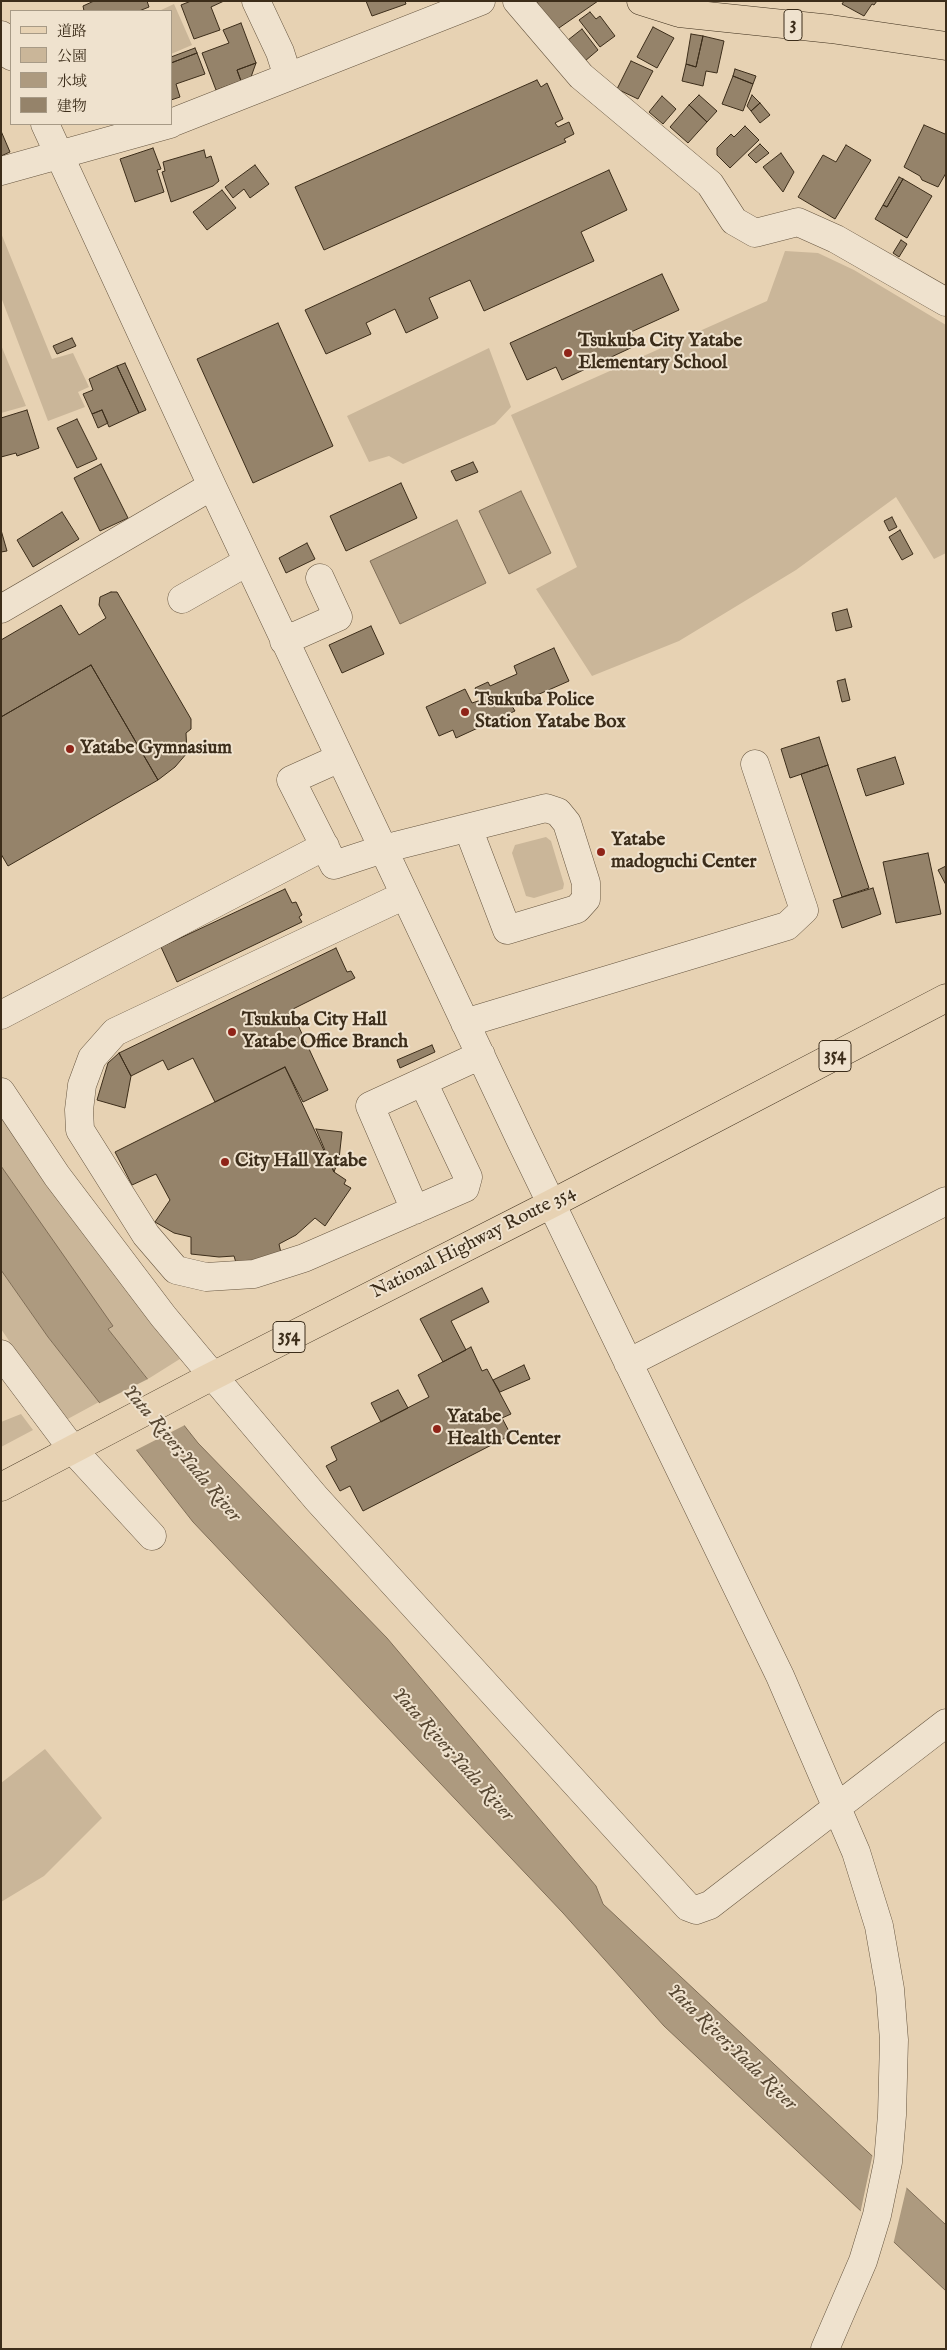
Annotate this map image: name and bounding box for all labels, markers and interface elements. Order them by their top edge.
legend [10,10,172,125]
road number: 3 [784,10,802,40]
text: 道路 [57,22,87,41]
text: 公園 [57,47,87,66]
text: 水域 [57,72,87,91]
text: 建物 [57,97,87,116]
place label: Tsukuba City Yatabe Elementary School [578,331,742,375]
marker: Tsukuba City Yatabe Elementary School [562,347,574,359]
place label: Tsukuba Police Station Yatabe Box [475,690,626,734]
marker: Tsukuba Police Station Yatabe Box [459,706,471,718]
place label: Yatabe Gymnasium [80,738,232,760]
marker: Yatabe Gymnasium [64,743,76,755]
place label: Yatabe madoguchi Center [611,830,757,874]
marker: Yatabe madoguchi Center [595,846,607,858]
place label: Tsukuba City Hall Yatabe Office Branch [242,1010,408,1054]
marker: Tsukuba City Hall Yatabe Office Branch [226,1026,238,1038]
road number: 354 [819,1040,851,1072]
place label: City Hall Yatabe [235,1151,367,1173]
marker: City Hall Yatabe [219,1156,231,1168]
street label: National Highway Route 354 [368,1182,580,1304]
road number: 354 [273,1321,305,1352]
water label: Yata River;Yada River [117,1381,245,1527]
place label: Yatabe Health Center [447,1407,561,1451]
marker: Yatabe Health Center [431,1423,443,1435]
water label: Yata River;Yada River [386,1683,518,1827]
water label: Yata River;Yada River [661,1980,801,2116]

